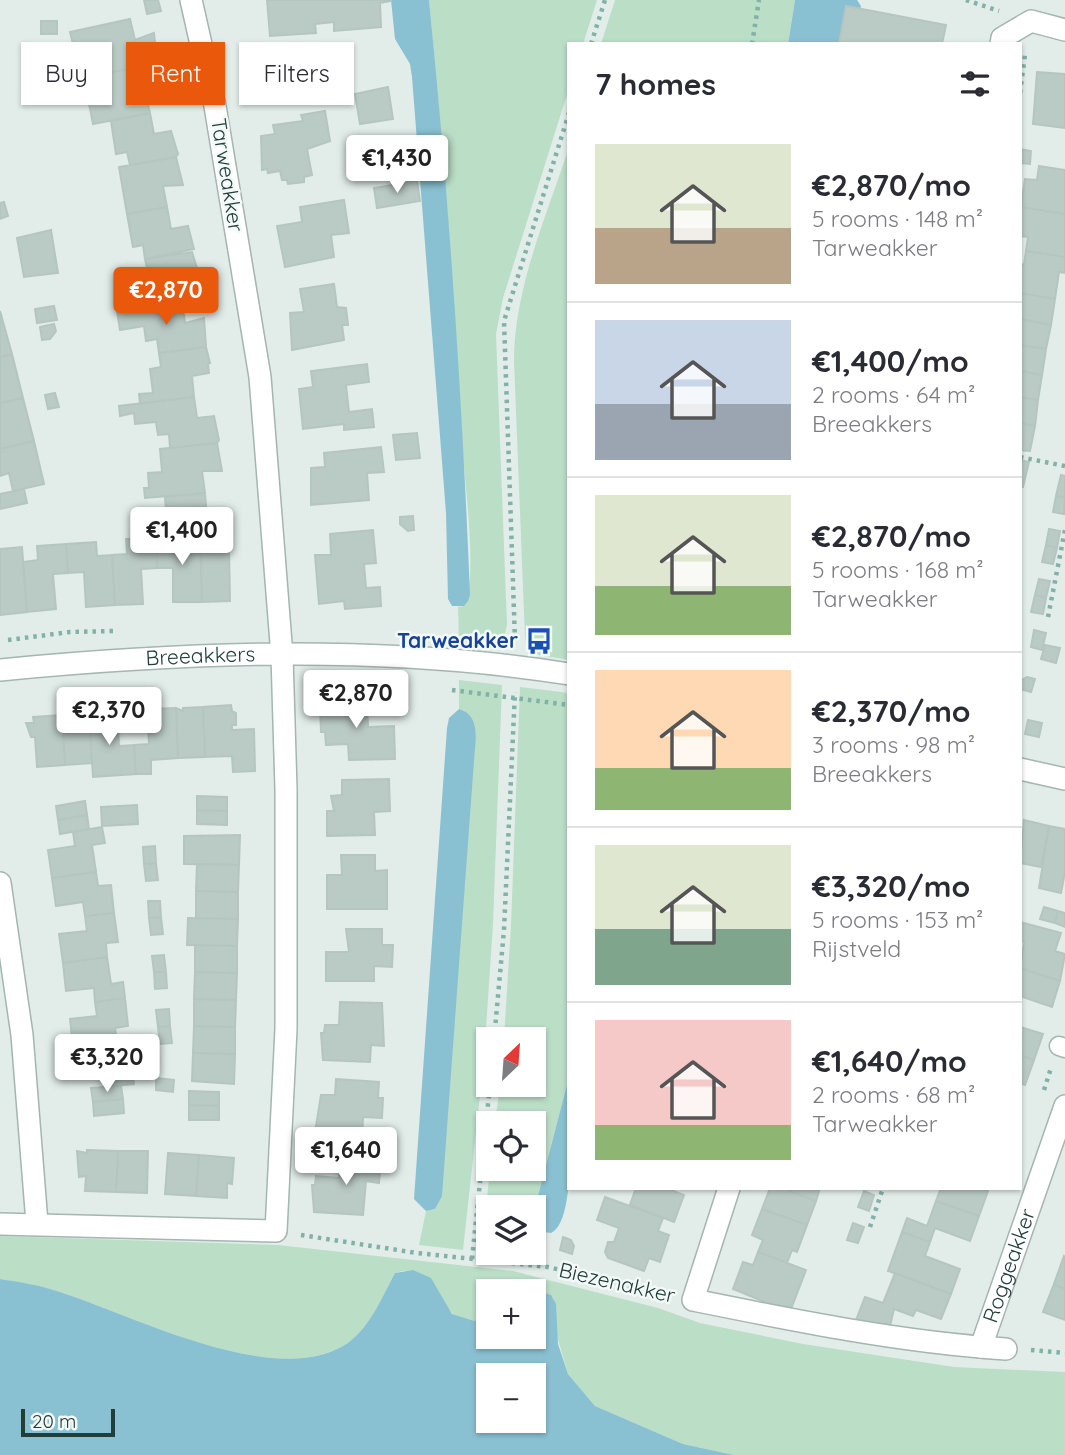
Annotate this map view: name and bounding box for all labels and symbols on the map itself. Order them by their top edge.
street label: Tarweakker [206,116,250,234]
pin: €1,430 [340,136,454,195]
pin: €2,870 [109,268,223,327]
pin: €1,400 [125,508,239,567]
bus stop icon: Tarweakker [524,626,554,656]
place label: Tarweakker [397,627,518,653]
street label: Breeakkers [145,640,255,671]
pin: €2,870 [299,670,413,730]
pin: €2,370 [52,688,166,747]
north arrow [476,1027,546,1097]
pin: €3,320 [50,1034,164,1094]
pin: €1,640 [289,1128,403,1187]
street label: Roggeakker [976,1205,1040,1326]
street label: Biezenakker [557,1256,678,1308]
scale bar [21,1406,116,1438]

